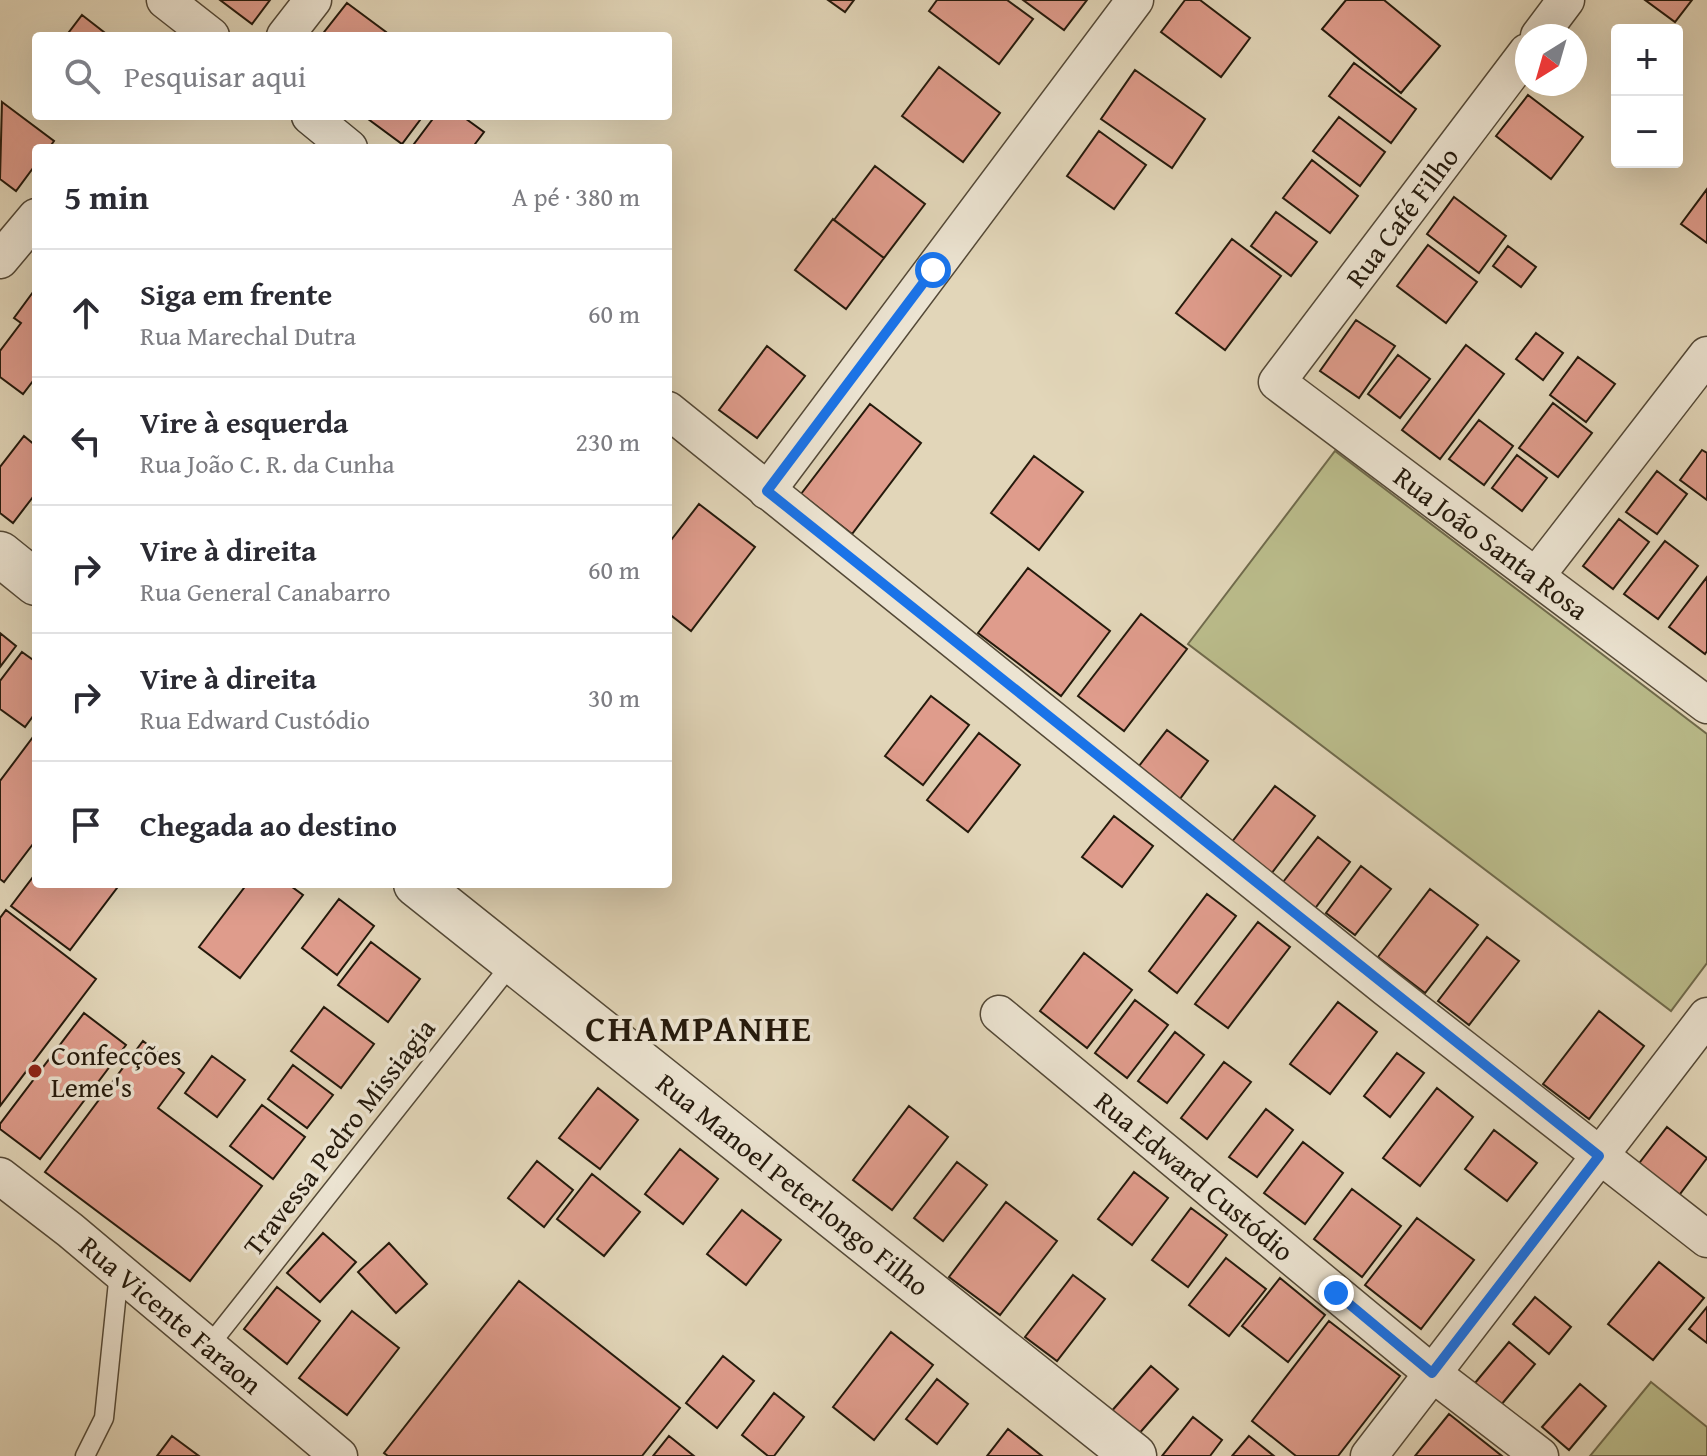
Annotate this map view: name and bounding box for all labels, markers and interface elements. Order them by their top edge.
north arrow [1515,24,1587,96]
map controls [1611,24,1683,168]
button: + [1611,24,1683,96]
search box [32,32,672,120]
icon: search [60,54,104,98]
text: Pesquisar aqui [124,54,306,98]
button: − [1611,96,1683,168]
street label: Rua Café Filho [1335,138,1468,296]
text: 5 min [64,172,149,221]
text: A pé · 380 m [512,177,640,216]
route start [915,252,951,288]
text: Siga em frente [140,272,332,316]
icon: ahead [64,291,108,335]
text: 60 m [588,294,640,333]
text: Rua Marechal Dutra [140,316,356,355]
text: Vire à esquerda [140,400,348,444]
icon: left [64,419,108,463]
text: 230 m [575,422,640,461]
text: Rua João C. R. da Cunha [140,444,395,483]
street label: Rua João Santa Rosa [1386,456,1598,630]
text: Vire à direita [140,528,317,572]
icon: right [64,547,108,591]
text: 60 m [588,550,640,589]
text: Rua General Canabarro [140,572,391,611]
text: Vire à direita [140,656,317,700]
icon: right [64,675,108,719]
text: 30 m [588,678,640,717]
text: Rua Edward Custódio [140,700,370,739]
icon: arrive [64,803,108,847]
text: Chegada ao destino [140,803,397,847]
district label: CHAMPANHE [585,1001,813,1054]
street label: Travessa Pedro Missiagia [233,1009,445,1264]
place label: Confecções Leme's [51,1034,182,1107]
marker: Confecções Leme's [26,1062,44,1080]
street label: Rua Manoel Peterlongo Filho [648,1062,939,1305]
street label: Rua Edward Custódio [1086,1081,1303,1271]
street label: Rua Vicente Faraon [71,1225,272,1403]
route end [1318,1275,1354,1311]

